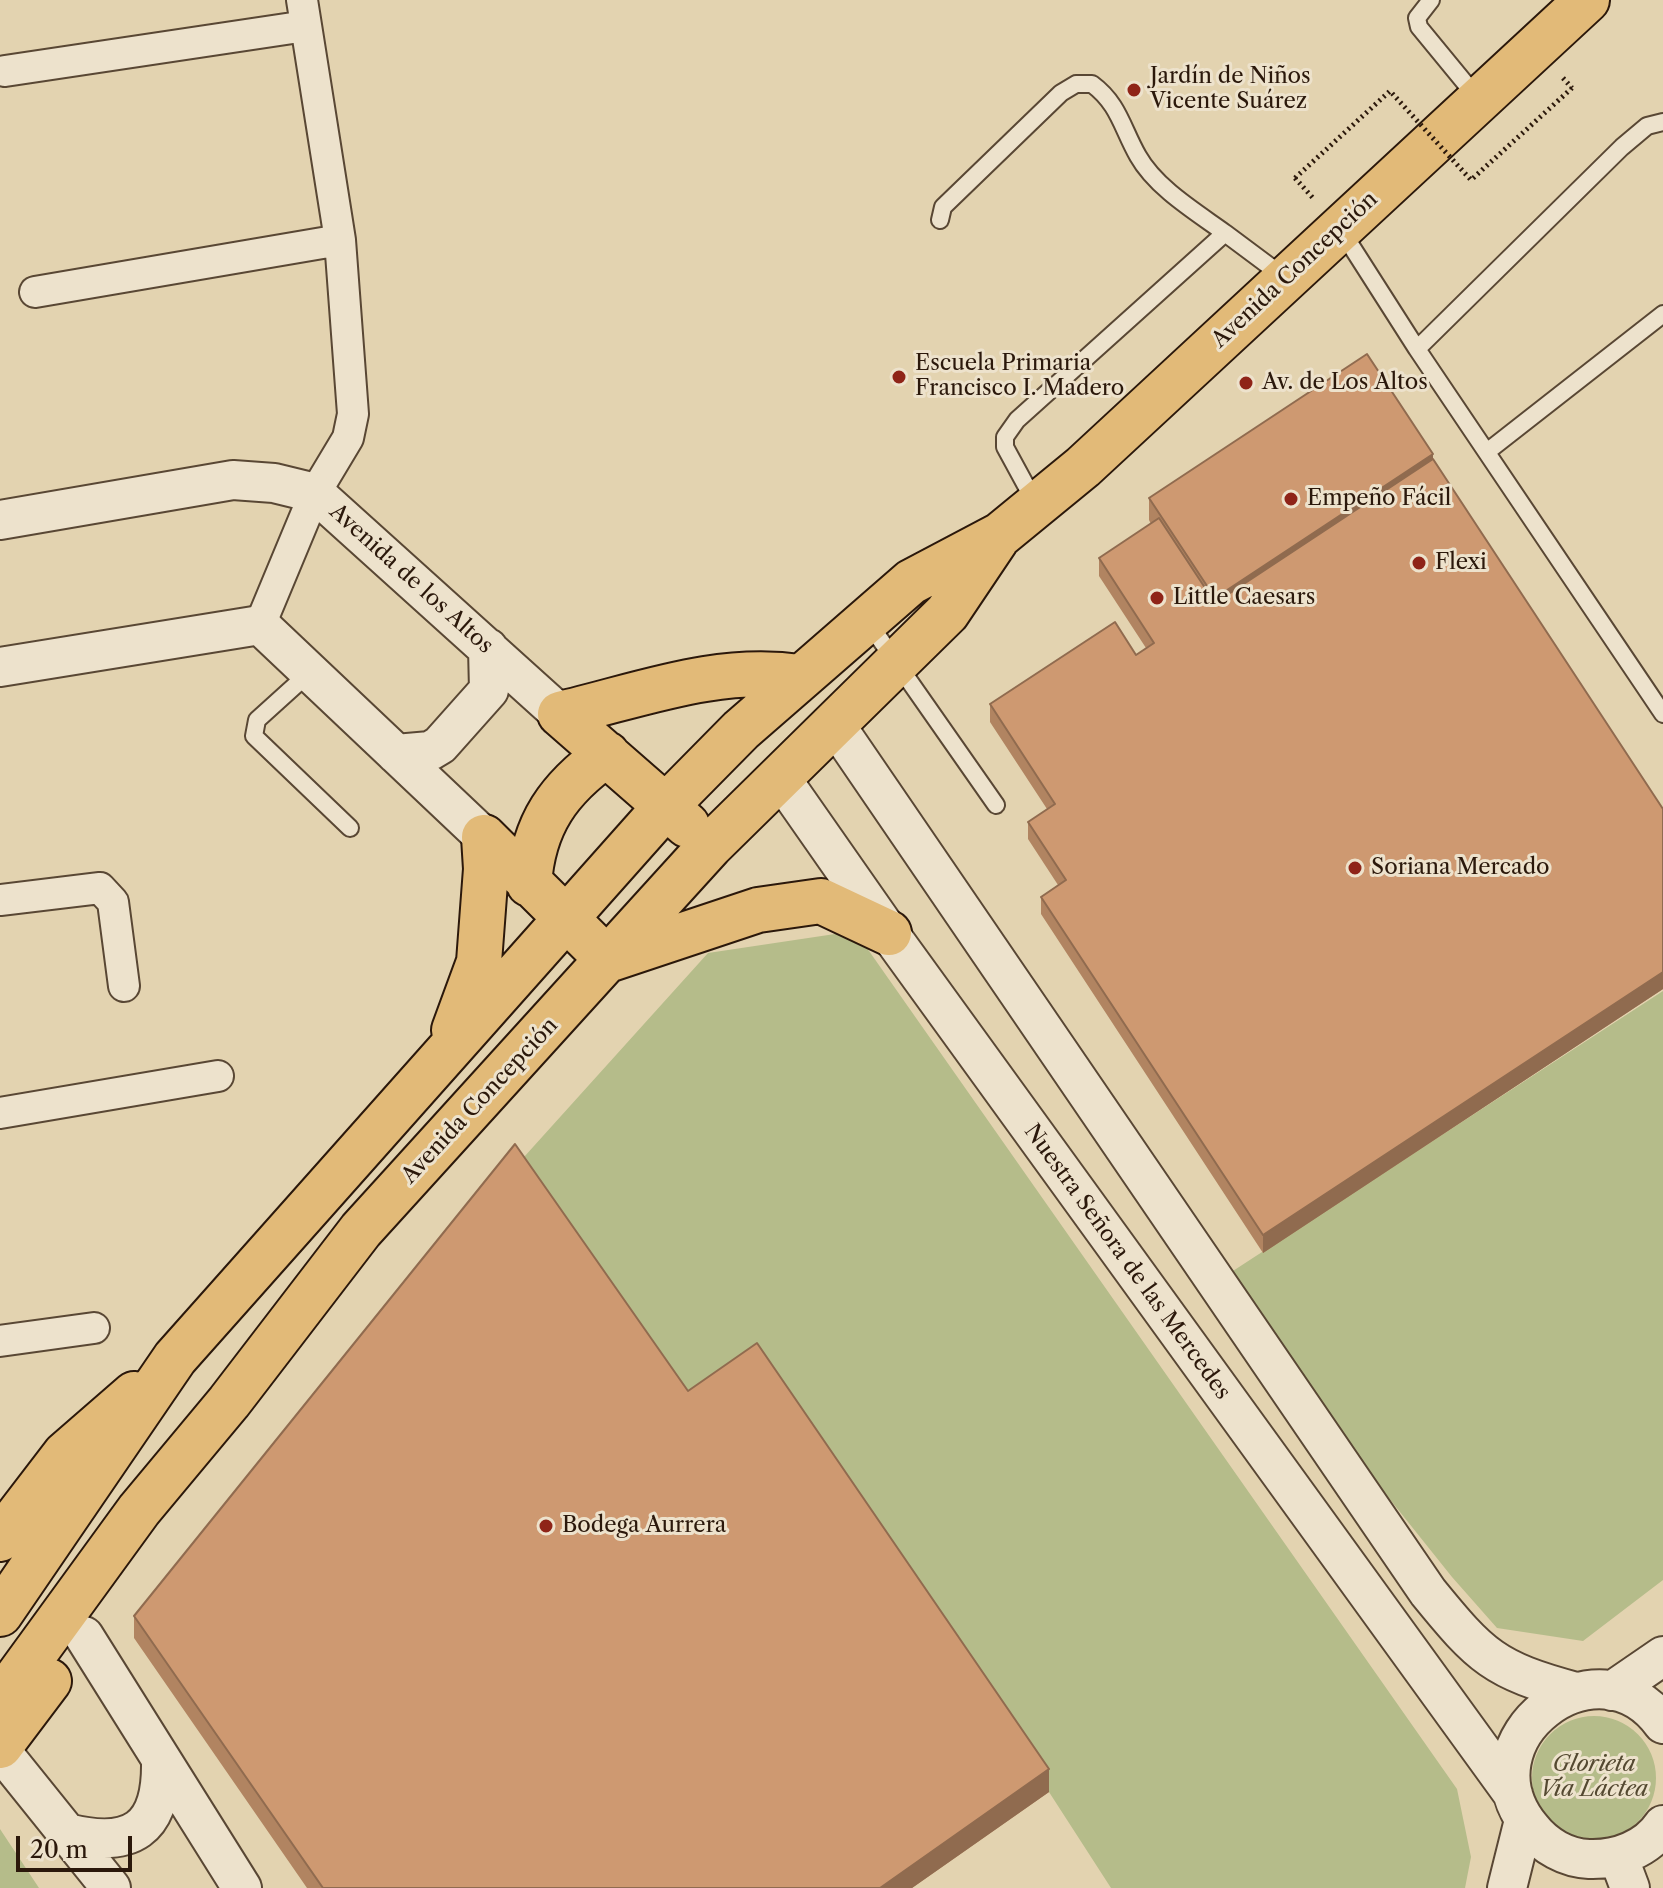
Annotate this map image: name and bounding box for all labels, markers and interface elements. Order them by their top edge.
place label: Jardín de Niños Vicente Suárez [1150,64,1311,116]
marker: Jardín de Niños Vicente Suárez [1125,81,1143,99]
street label: Avenida Concepción [1207,186,1383,354]
place label: Escuela Primaria Francisco I. Madero [915,351,1124,402]
marker: Escuela Primaria Francisco I. Madero [890,368,908,386]
place label: Av. de Los Altos [1262,370,1428,396]
marker: Av. de Los Altos [1237,374,1255,392]
place label: Empeño Fácil [1307,486,1451,512]
marker: Empeño Fácil [1282,490,1300,508]
street label: Avenida de los Altos [324,499,498,659]
place label: Flexi [1435,550,1487,576]
marker: Flexi [1410,554,1428,572]
place label: Little Caesars [1173,585,1315,611]
marker: Little Caesars [1148,589,1166,607]
place label: Soriana Mercado [1371,855,1550,881]
marker: Soriana Mercado [1346,859,1364,877]
street label: Avenida Concepción [396,1013,564,1189]
street label: Nuestra Señora de las Mercedes [1018,1119,1236,1405]
place label: Bodega Aurrera [562,1513,726,1539]
marker: Bodega Aurrera [537,1517,555,1535]
park label: Glorieta Vía Láctea [1540,1752,1648,1804]
scale bar [20,1820,136,1870]
text: 20 m [30,1835,88,1864]

